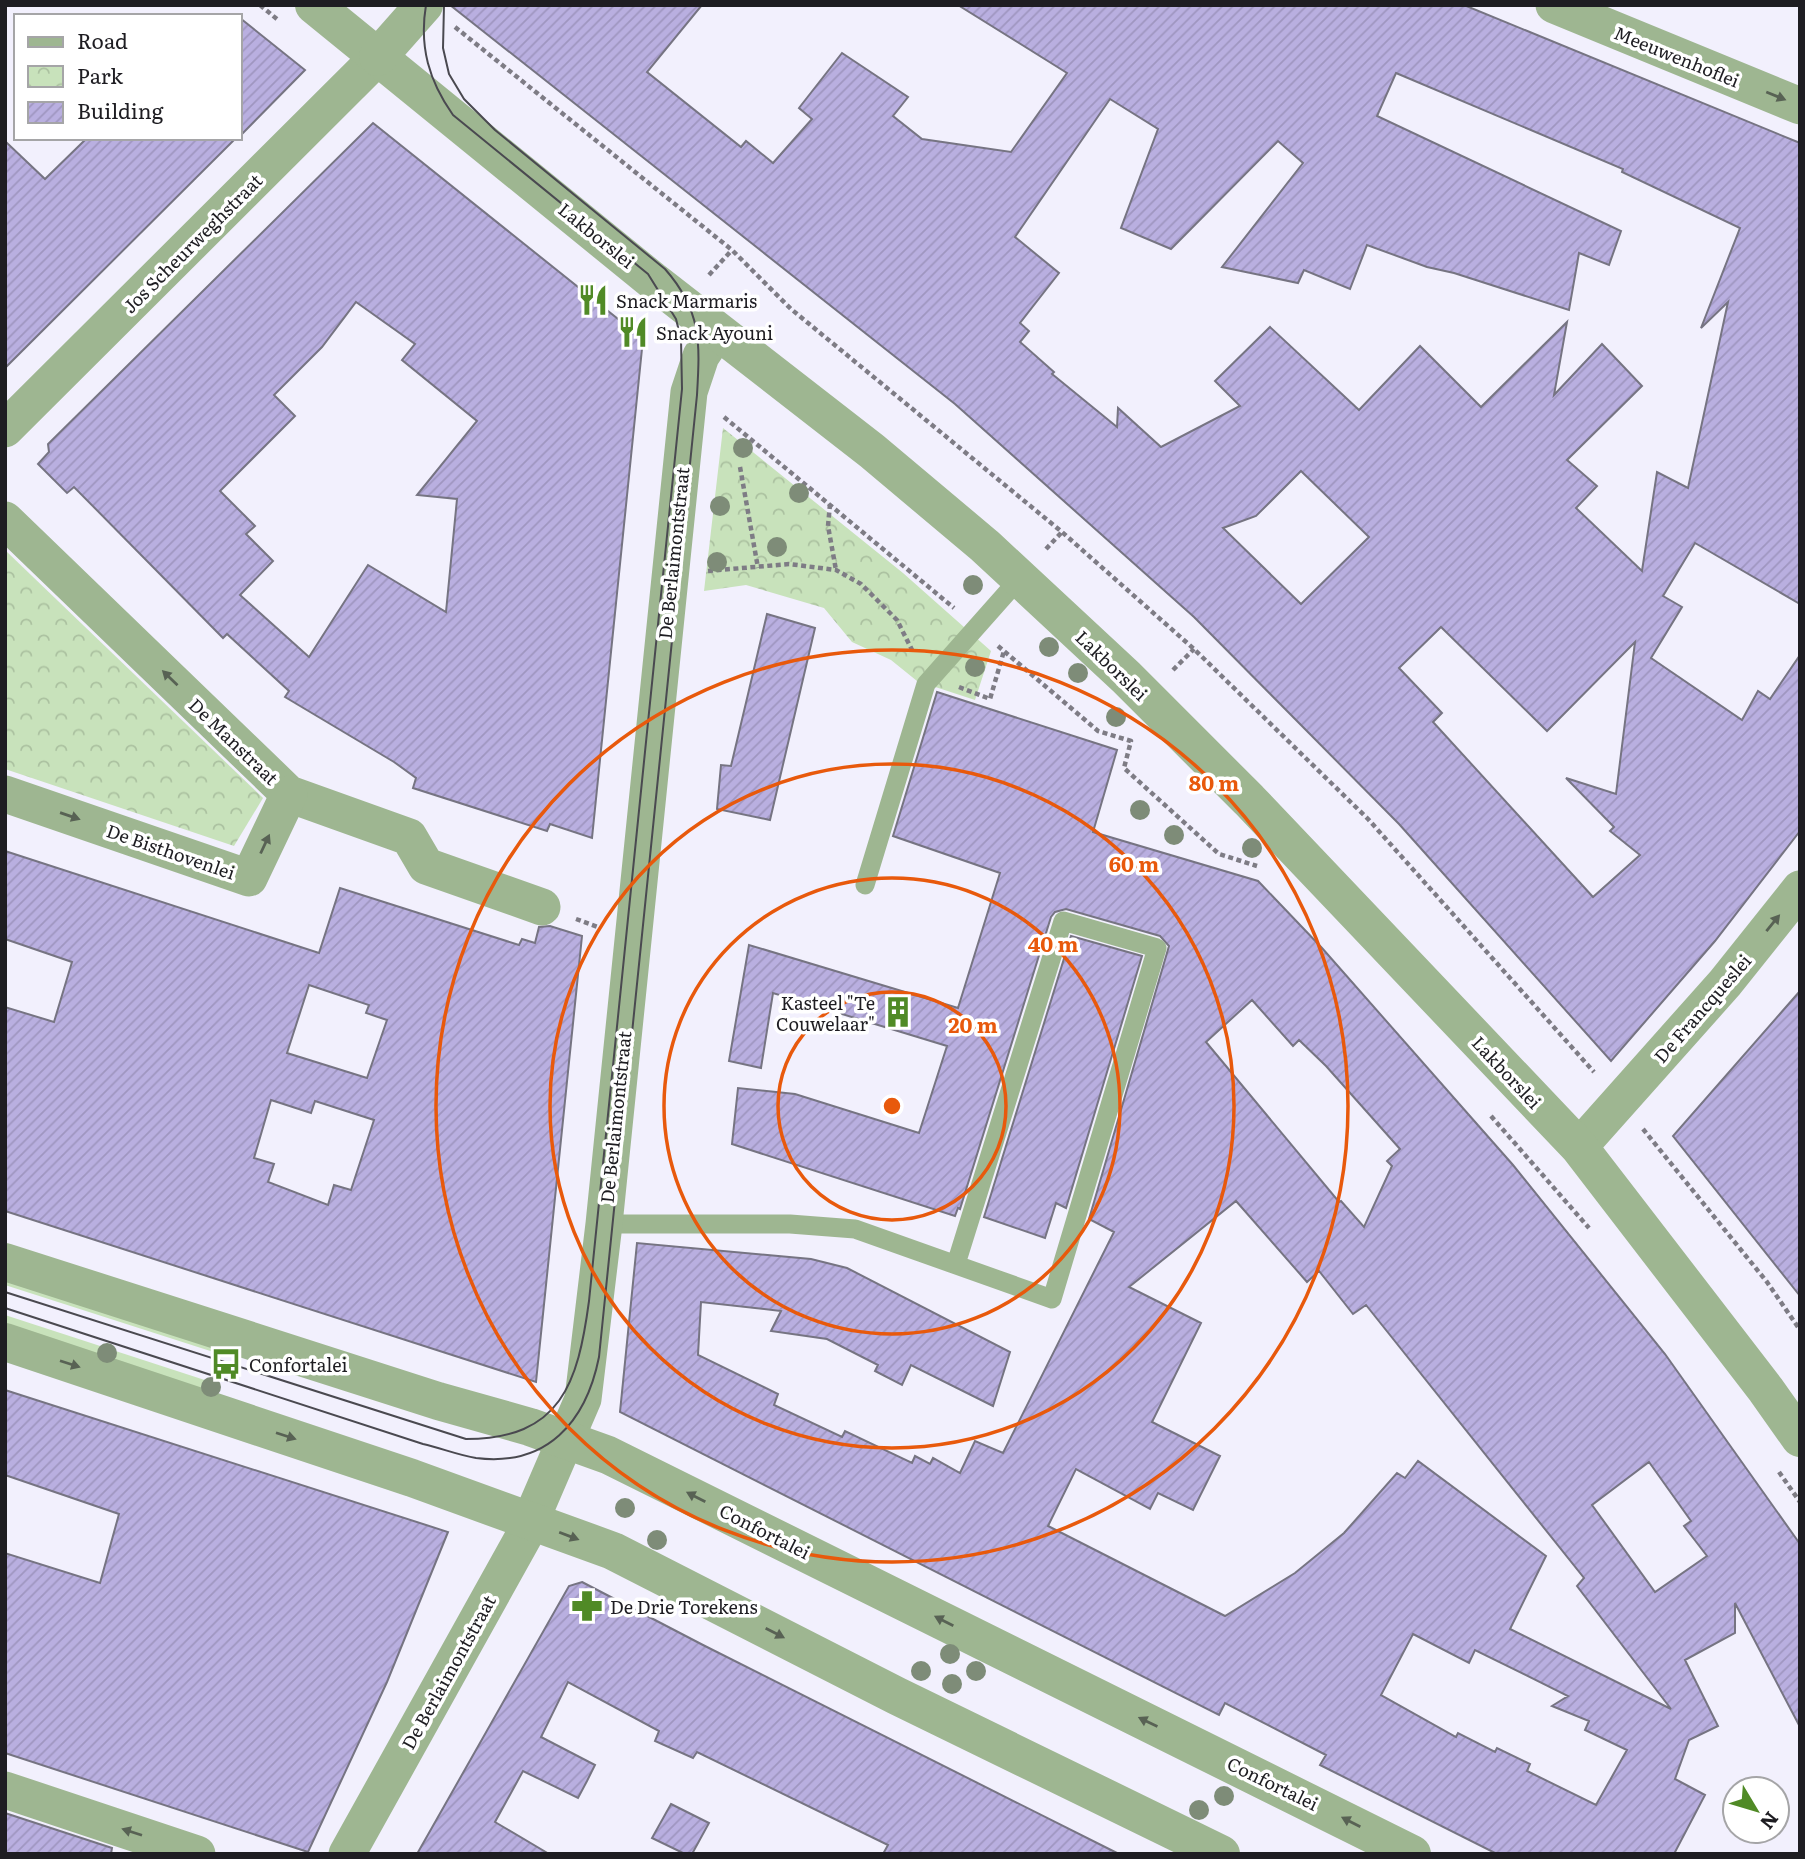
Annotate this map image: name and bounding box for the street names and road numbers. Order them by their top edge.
street label: Meeuwenhoflei [1610,19,1744,93]
street label: Jos Scheurweghstraat [116,167,268,319]
street label: Lakborslei [553,196,641,274]
street label: De Berlaimontstraat [651,465,696,640]
street label: Lakborslei [1070,624,1154,706]
street label: De Manstraat [183,691,285,791]
street label: De Bisthovenlei [103,816,239,886]
street label: De Francqueslei [1647,948,1757,1068]
street label: De Berlaimontstraat [593,1029,638,1204]
street label: Lakborslei [1466,1029,1548,1115]
street label: Confortalei [715,1497,815,1565]
street label: De Berlaimontstraat [394,1589,502,1754]
street label: Confortalei [1223,1749,1323,1817]

